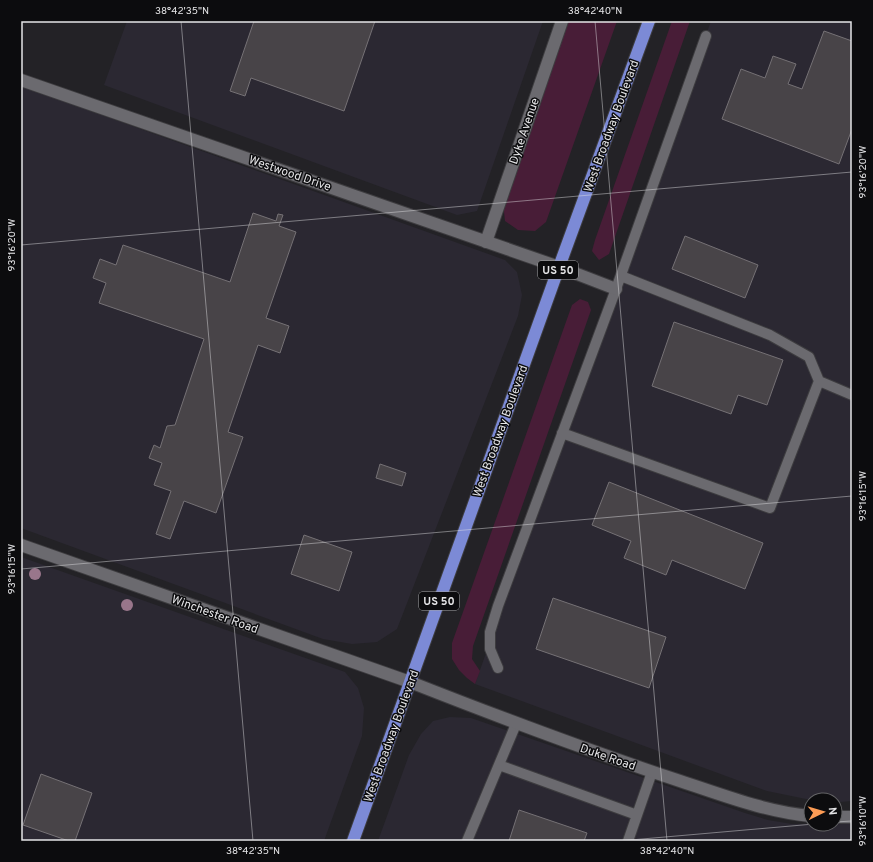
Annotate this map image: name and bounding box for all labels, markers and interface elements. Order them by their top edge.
text: 38°42'35"N [155,5,209,18]
text: 38°42'40"N [568,5,622,18]
street label: West Broadway Boulevard [581,58,643,195]
street label: Dyke Avenue [506,96,544,167]
text: 93°16'20"W [857,146,870,198]
street label: Westwood Drive [246,152,333,196]
text: 93°16'20"W [6,219,19,271]
road number: US 50 [538,261,578,279]
street label: West Broadway Boulevard [470,363,532,500]
text: 93°16'15"W [857,471,870,521]
text: 93°16'15"W [6,544,19,594]
street label: Winchester Road [169,592,260,638]
road number: US 50 [419,592,459,610]
street label: West Broadway Boulevard [361,668,423,805]
street label: Duke Road [578,741,638,775]
north arrow [803,792,843,832]
text: 93°16'10"W [857,796,870,846]
text: N [825,807,839,816]
text: 38°42'35"N [226,845,280,858]
text: 38°42'40"N [640,845,694,858]

